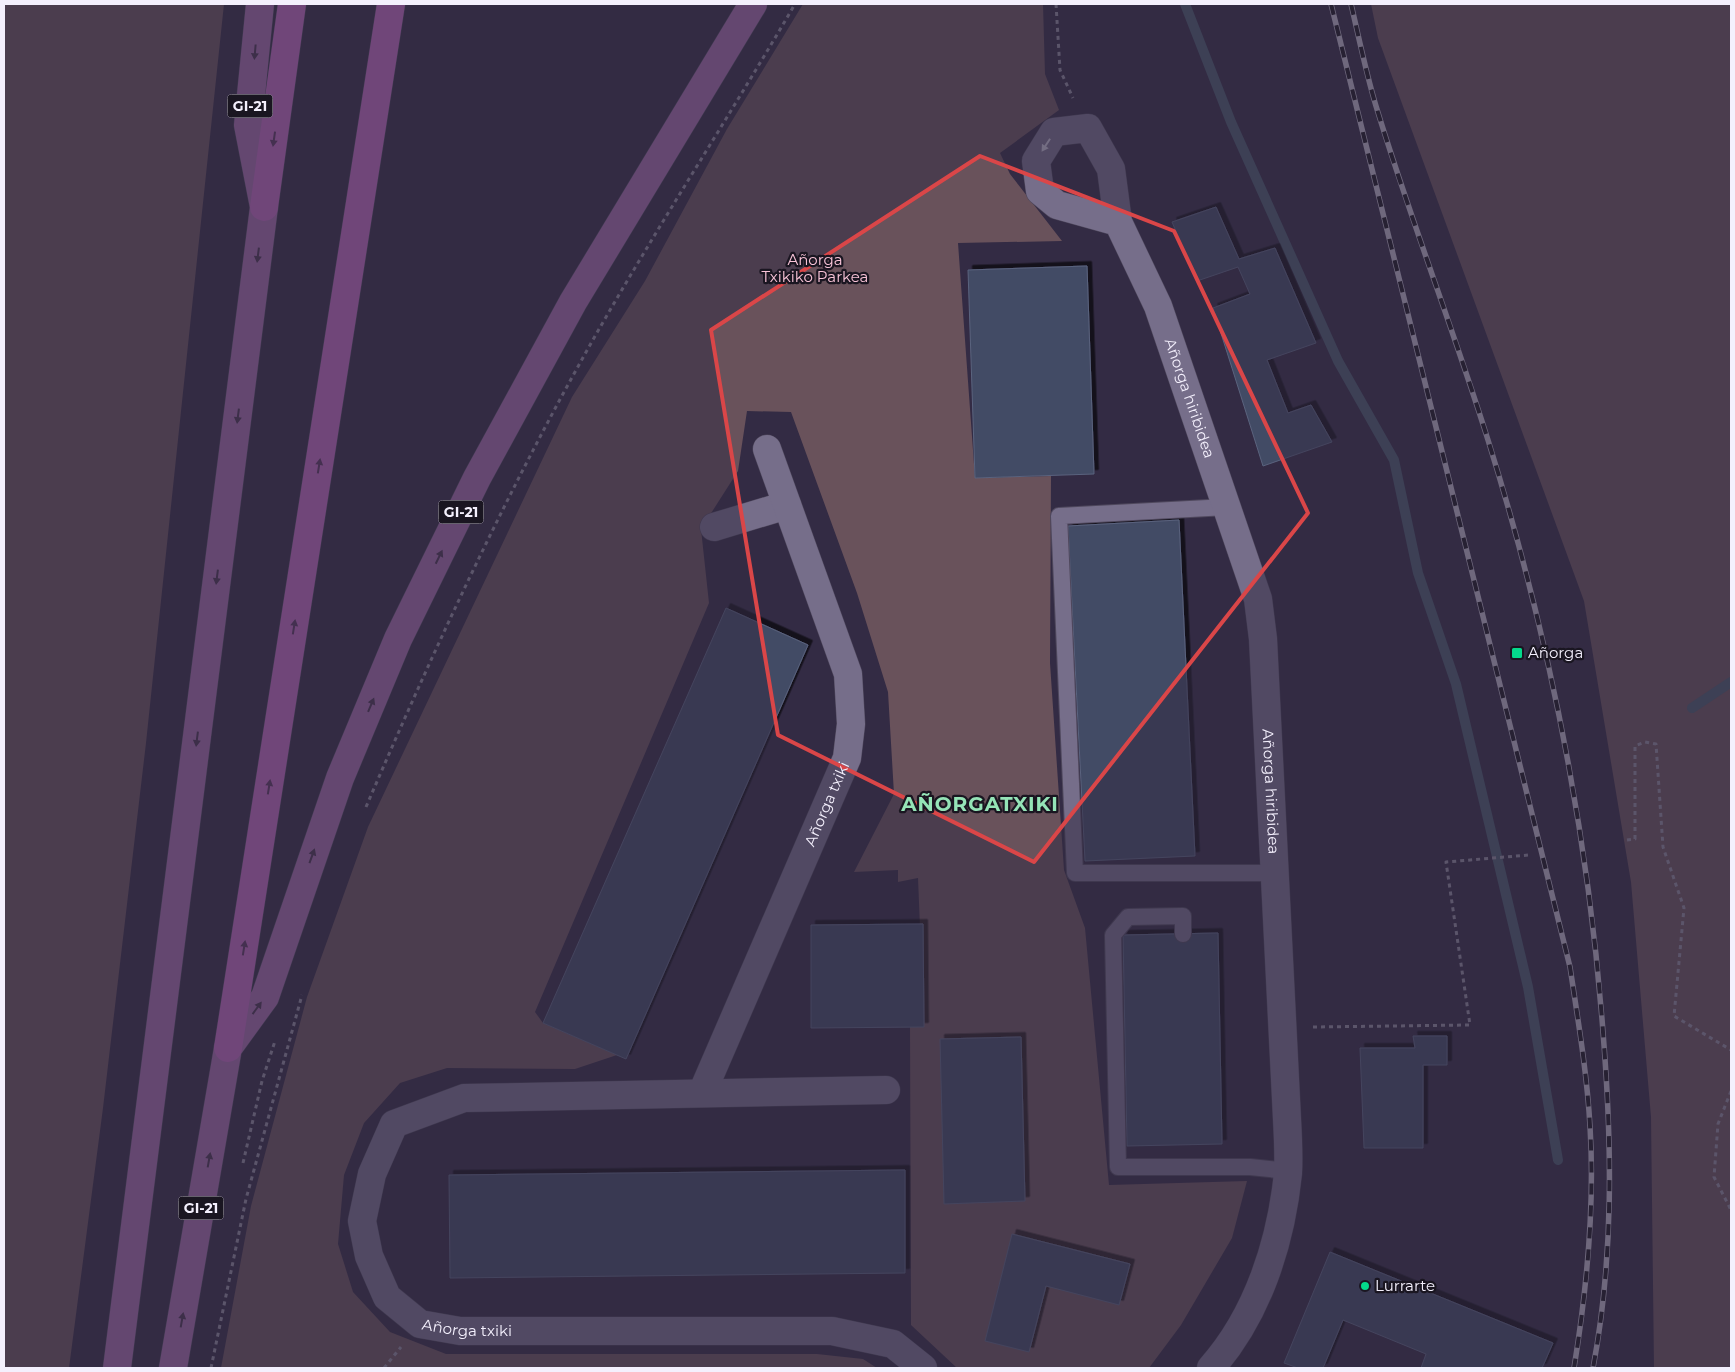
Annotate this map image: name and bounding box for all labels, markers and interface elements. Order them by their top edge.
one-way arrow [251,45,259,61]
road number: GI-21 [228,94,272,118]
one-way arrow [270,131,278,147]
one-way arrow [1042,138,1051,151]
one-way arrow [254,247,262,263]
park label: Añorga Txikiko Parkea [762,250,868,286]
street label: Añorga hiribidea [1161,336,1219,461]
one-way arrow [234,408,242,424]
one-way arrow [315,458,323,474]
road number: GI-21 [438,501,484,524]
one-way arrow [435,550,443,564]
one-way arrow [213,570,221,586]
one-way arrow [290,618,298,634]
place label: Añorga [1528,643,1583,662]
marker: Añorga [1510,646,1524,660]
one-way arrow [367,697,375,712]
street label: Añorga hiribidea [1258,728,1284,855]
one-way arrow [193,731,201,747]
street label: Añorga txiki [800,758,853,849]
one-way arrow [265,779,273,795]
district label: AÑORGATXIKI [900,792,1059,816]
one-way arrow [308,848,316,863]
one-way arrow [240,939,248,955]
one-way arrow [252,1001,262,1015]
one-way arrow [206,1152,214,1168]
road number: GI-21 [178,1196,224,1220]
place label: Lurrarte [1375,1276,1435,1295]
marker: Lurrarte [1359,1280,1371,1292]
one-way arrow [178,1312,186,1328]
street label: Añorga txiki [421,1315,512,1340]

